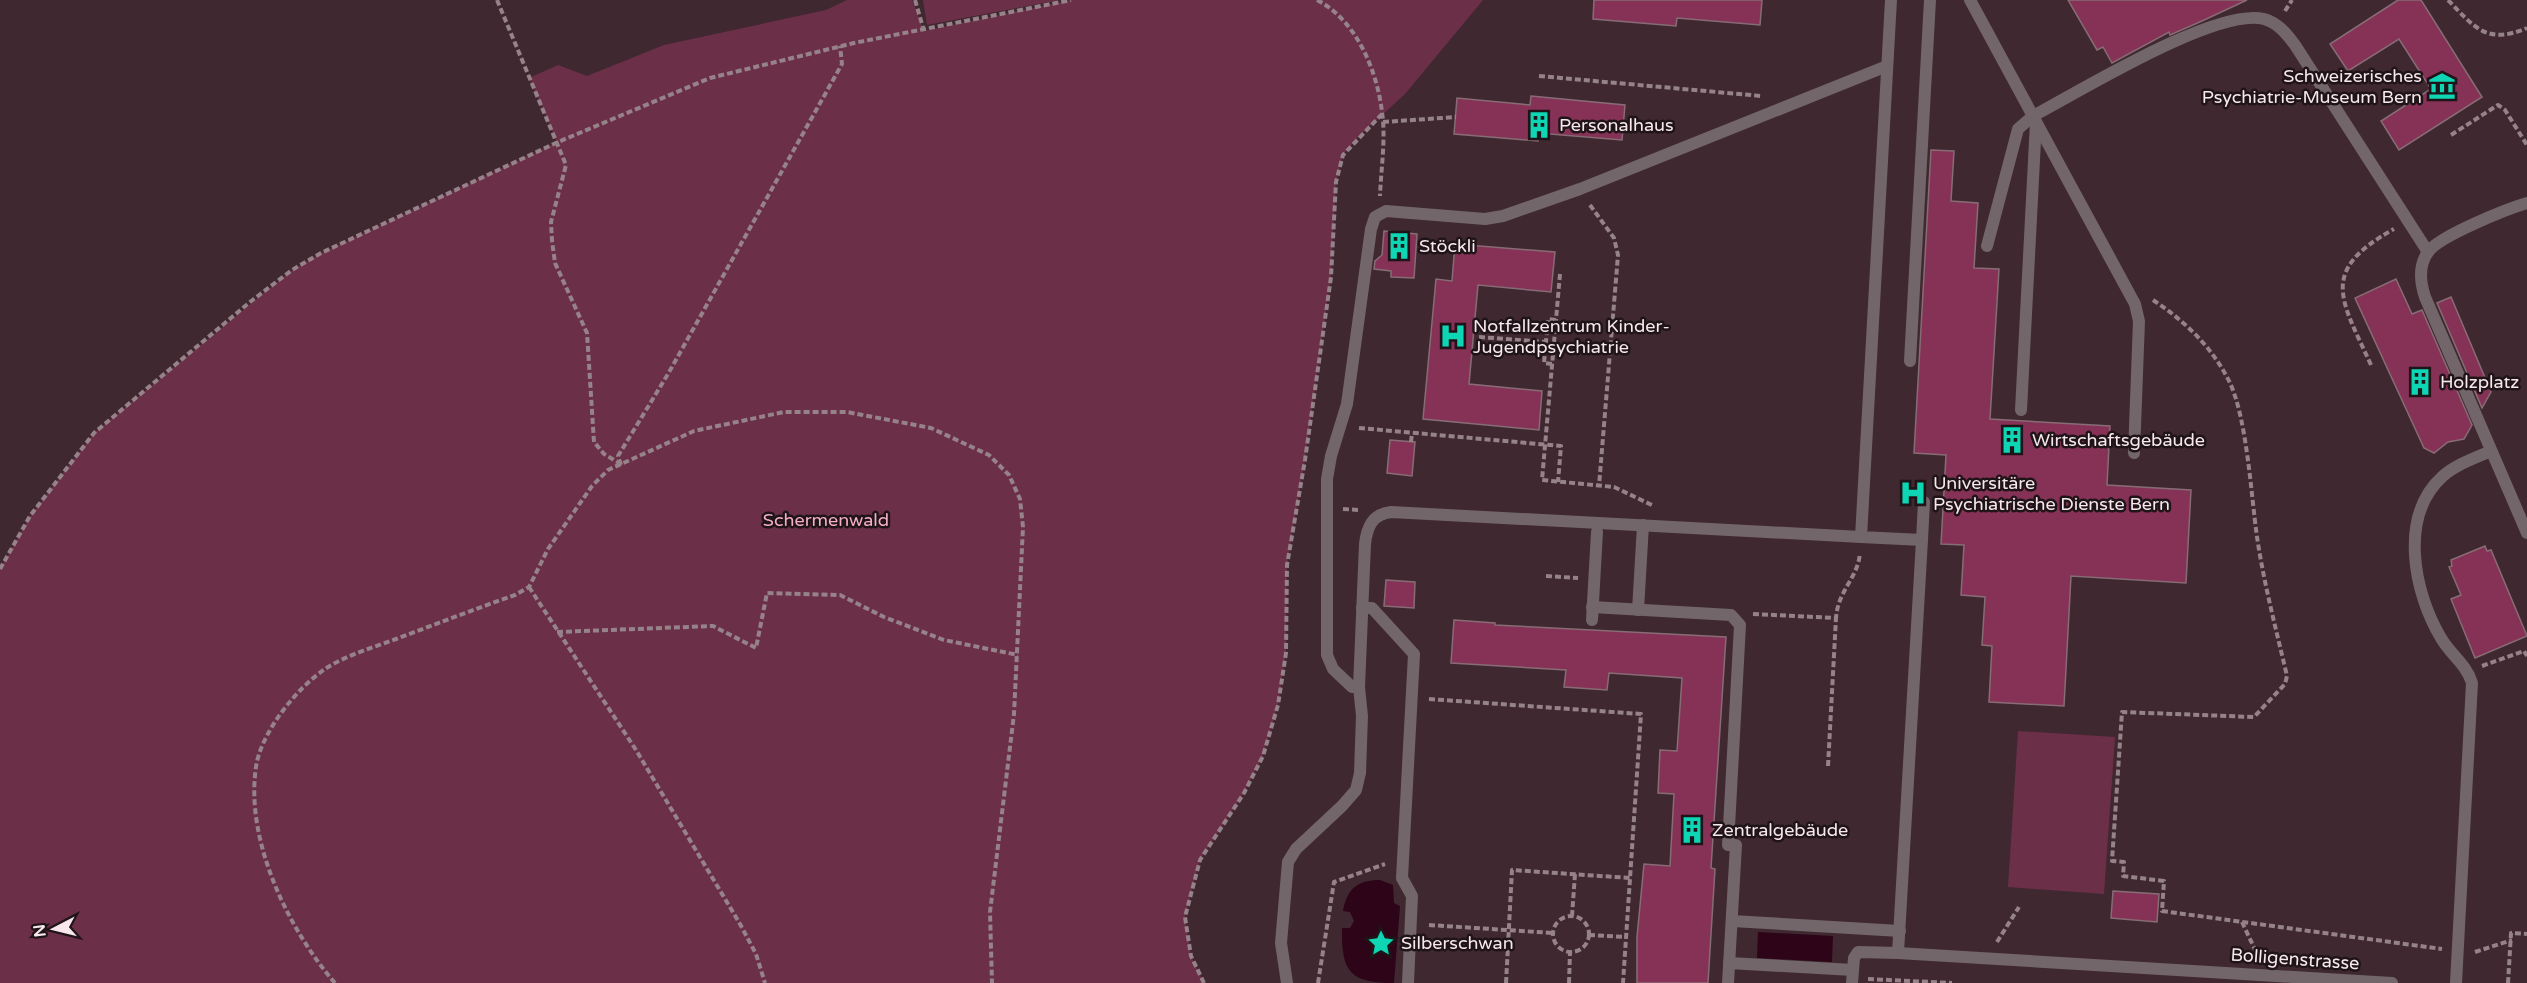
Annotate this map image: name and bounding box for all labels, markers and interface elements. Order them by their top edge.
place label: Schweizerisches Psychiatrie-Museum Bern [2202,65,2422,108]
museum icon: Schweizerisches Psychiatrie-Museum Bern [2427,71,2457,101]
building icon: Personalhaus [1524,110,1554,140]
place label: Personalhaus [1559,114,1674,136]
building icon: Stöckli [1384,231,1414,261]
place label: Stöckli [1419,235,1476,257]
place label: Notfallzentrum Kinder- Jugendpsychiatrie [1473,315,1670,358]
hospital icon: Notfallzentrum Kinder- Jugendpsychiatrie [1438,321,1468,351]
building icon: Holzplatz [2405,367,2435,397]
place label: Holzplatz [2440,371,2519,393]
building icon: Wirtschaftsgebäude [1997,425,2027,455]
place label: Wirtschaftsgebäude [2032,429,2205,451]
place label: Universitäre Psychiatrische Dienste Bern [1933,472,2170,515]
hospital icon: Universitäre Psychiatrische Dienste Bern [1898,478,1928,508]
park label: Schermenwald [763,509,889,531]
building icon: Zentralgebäude [1677,815,1707,845]
place label: Zentralgebäude [1712,819,1848,841]
north arrow [24,899,84,959]
text: N [29,923,51,938]
place icon: Silberschwan [1366,928,1396,958]
place label: Silberschwan [1401,932,1514,954]
street label: Bolligenstrasse [2230,944,2360,974]

